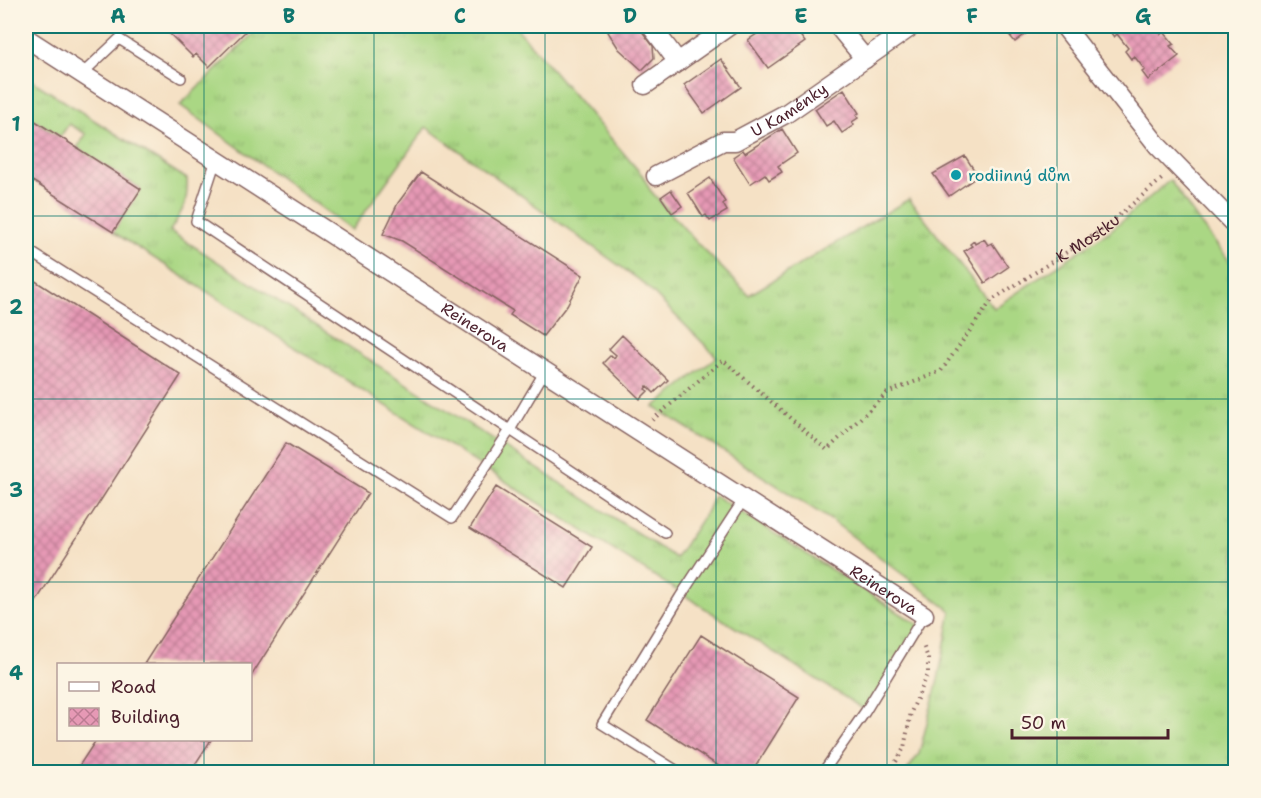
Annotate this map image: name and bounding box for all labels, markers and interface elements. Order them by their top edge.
text: A [110,3,126,29]
text: B [283,3,295,29]
text: C [454,3,466,29]
text: D [623,3,637,29]
text: E [794,3,808,29]
text: F [966,3,978,29]
text: G [1135,3,1151,29]
street label: U Kaménky [747,78,831,141]
text: 1 [11,111,21,137]
place label: rodiinný dům [968,165,1071,186]
marker: rodiinný dům [949,168,963,182]
street label: K Mostku [1052,209,1124,267]
text: 2 [9,294,23,320]
street label: Reinerova [437,297,513,356]
text: 3 [9,477,23,503]
street label: Reinerova [846,560,922,619]
text: 4 [9,660,23,686]
legend [57,663,252,741]
text: Road [111,675,156,699]
scale bar [1012,702,1168,740]
text: Building [111,705,180,729]
text: 50 m [1021,711,1066,735]

